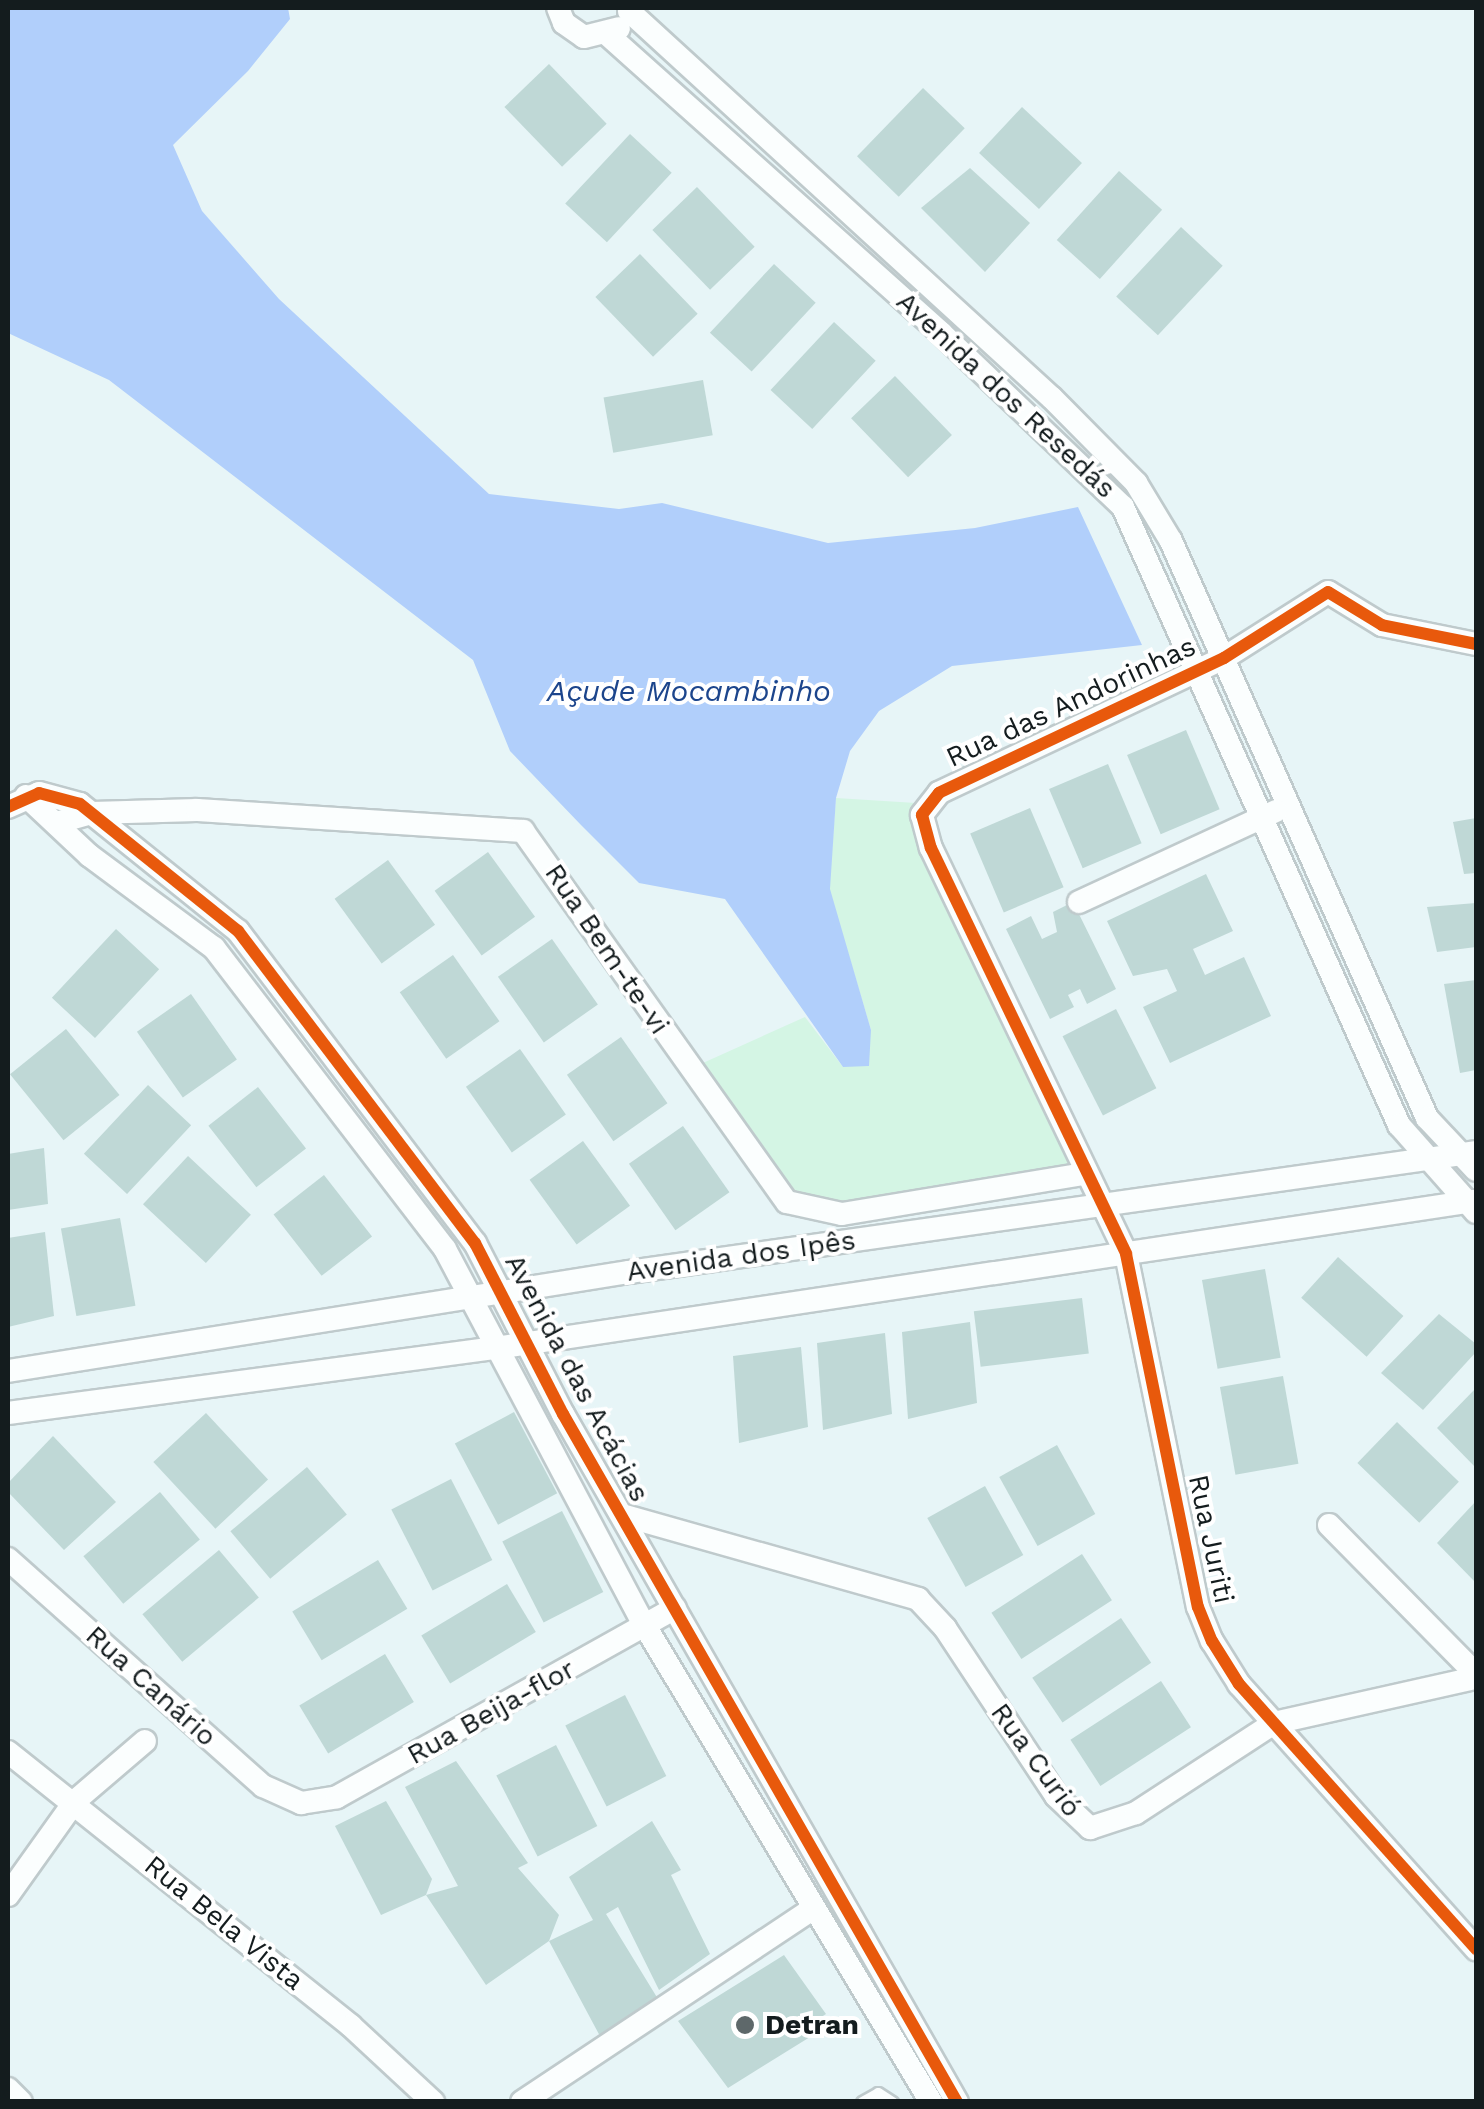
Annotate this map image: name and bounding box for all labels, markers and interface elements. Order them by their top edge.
street label: Avenida dos Resedás [889,284,1123,506]
street label: Rua das Andorinhas [940,629,1202,775]
water label: Açude Mocambinho [547,673,831,709]
street label: Rua Bem-te-vi [537,857,677,1041]
street label: Avenida dos Ipês [624,1223,858,1289]
street label: Avenida das Acácias [497,1248,657,1508]
street label: Rua Juriti [1181,1471,1241,1607]
street label: Rua Canário [78,1618,224,1754]
street label: Rua Beija-flor [401,1652,581,1772]
street label: Rua Curió [983,1696,1089,1824]
street label: Rua Bela Vista [137,1848,311,1998]
place label: Detran [765,2008,859,2042]
marker: Detran [734,2014,756,2036]

